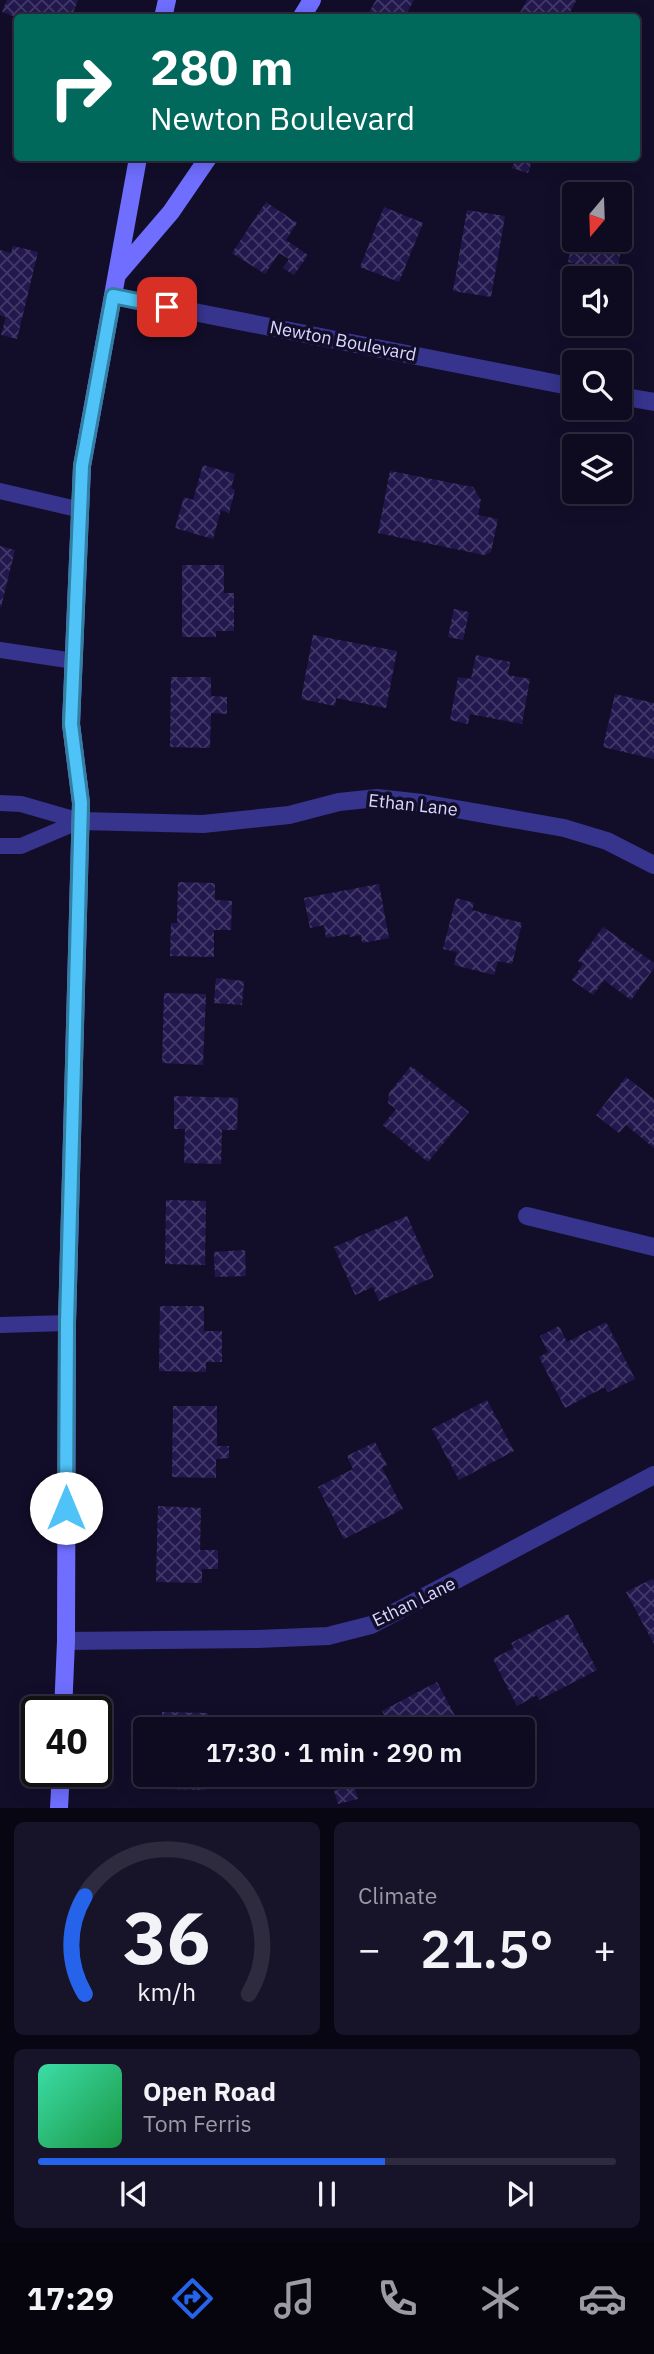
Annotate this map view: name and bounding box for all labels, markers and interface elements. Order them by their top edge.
text: 280 m [150,35,294,98]
icon: right [35,42,126,133]
text: Newton Boulevard [150,97,415,139]
north arrow [562,182,632,252]
map controls [562,182,632,504]
button: sound [562,266,632,336]
pin [137,277,197,337]
icon: arrive [148,288,186,326]
street label: Newton Boulevard [268,315,418,366]
button: search [562,350,632,420]
button: layers [562,434,632,504]
street label: Ethan Lane [367,788,459,821]
position arrow [29,1471,103,1545]
street label: Ethan Lane [368,1571,459,1632]
speed limit sign: 40 [21,1696,112,1787]
text: 17:30 · 1 min · 290 m [206,1735,462,1769]
text: Climate [358,1880,437,1910]
text: 36 [123,1890,211,1985]
text: 21.5° [420,1915,554,1982]
text: − [358,1924,381,1973]
text: + [593,1924,616,1973]
text: km/h [138,1975,196,2008]
text: Open Road [143,2074,276,2108]
text: Tom Ferris [143,2108,252,2138]
icon: previous [115,2175,153,2213]
icon: pause [308,2175,346,2213]
icon: next [501,2175,539,2213]
icon: directions [168,2274,217,2323]
icon: music [270,2274,319,2323]
icon: phone [373,2274,422,2323]
icon: climate [476,2274,525,2323]
icon: car [578,2274,627,2323]
text: 17:29 [27,2277,114,2319]

